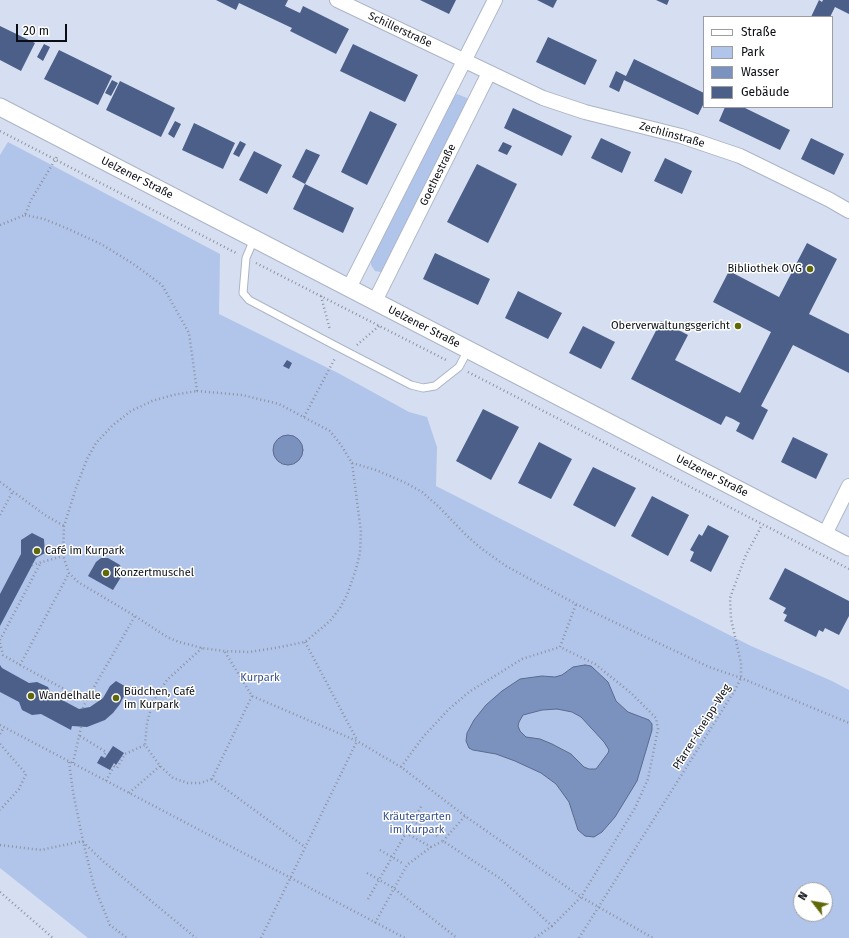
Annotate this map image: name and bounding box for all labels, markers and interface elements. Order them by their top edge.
street label: Schillerstraße [366,9,434,51]
scale bar [18,16,69,42]
legend [703,16,833,108]
text: 20 m [23,24,49,38]
text: Straße [741,25,776,39]
text: Park [741,45,765,59]
text: Wasser [741,65,779,79]
text: Gebäude [741,85,789,99]
street label: Zechlinstraße [638,119,706,151]
street label: Goethestraße [417,142,459,208]
street label: Uelzener Straße [99,154,175,202]
place label: Bibliothek OVG [727,262,802,276]
marker: Bibliothek OVG [805,264,815,274]
street label: Uelzener Straße [386,303,462,351]
place label: Oberverwaltungsgericht [611,319,730,333]
marker: Oberverwaltungsgericht [733,321,743,331]
street label: Uelzener Straße [674,452,750,500]
place label: Café im Kurpark [45,544,124,558]
marker: Café im Kurpark [32,546,42,556]
place label: Konzertmuschel [114,566,194,580]
marker: Konzertmuschel [101,568,111,578]
park label: Kurpark [240,671,280,685]
street label: Pfarrer-Kneipp-Weg [670,682,734,772]
place label: Büdchen, Café im Kurpark [124,685,195,711]
place label: Wandelhalle [39,689,101,703]
marker: Wandelhalle [26,691,36,701]
marker: Büdchen, Café im Kurpark [111,693,121,703]
park label: Kräutergarten im Kurpark [383,810,451,836]
north arrow [793,882,833,922]
text: N [796,890,811,903]

